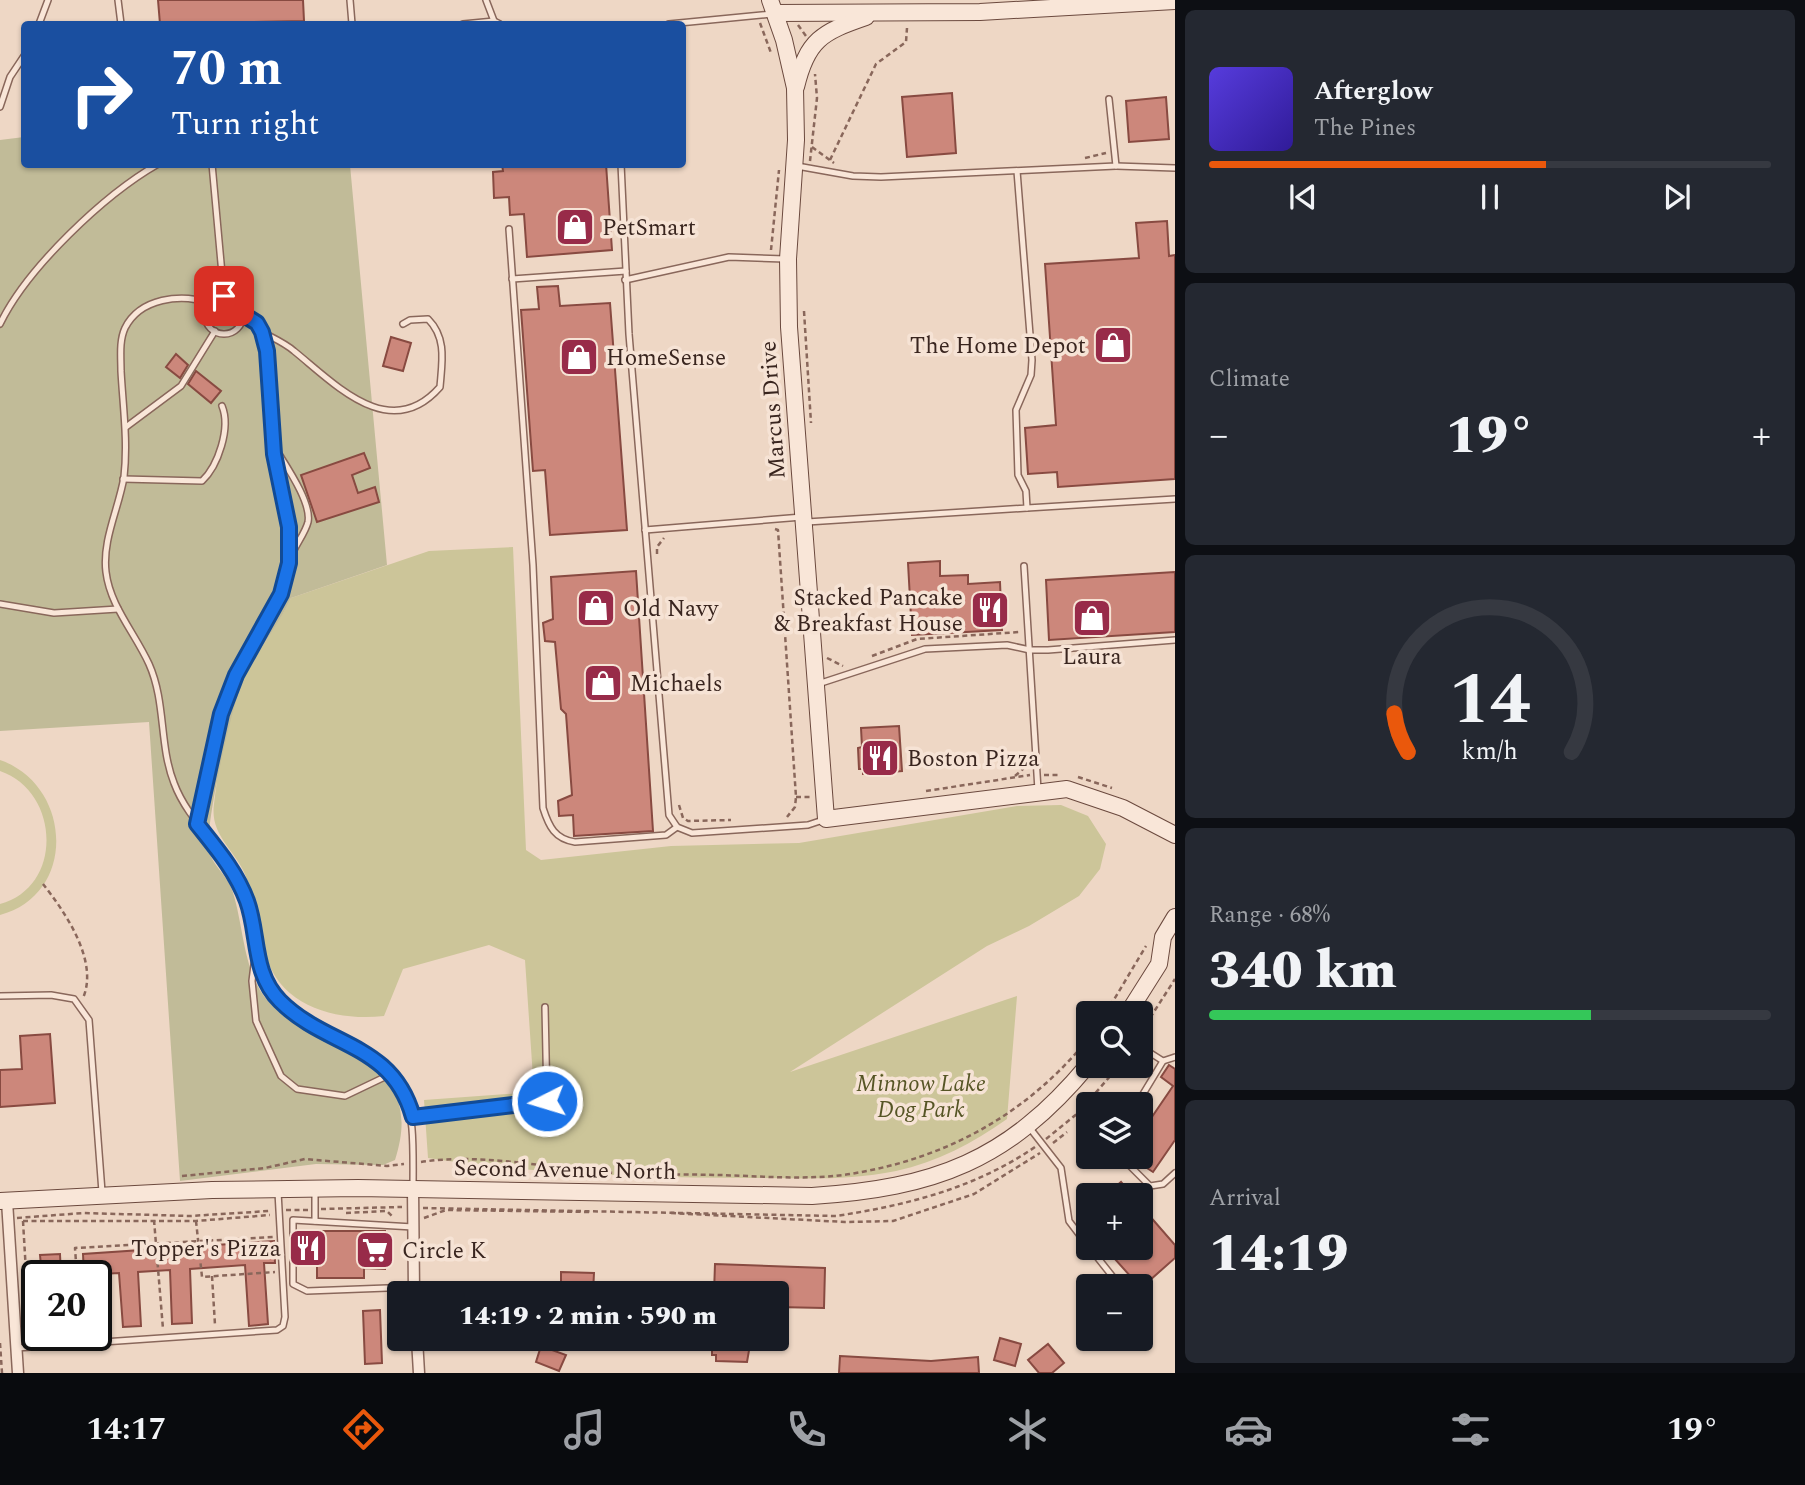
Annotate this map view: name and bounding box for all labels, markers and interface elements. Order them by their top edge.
text: 70 m [171,32,282,107]
icon: right [56,49,147,140]
text: Afterglow [1314,71,1433,111]
text: Turn right [171,100,319,149]
text: The Pines [1314,111,1416,146]
icon: previous [1284,178,1322,216]
icon: pause [1471,178,1509,216]
icon: next [1658,178,1696,216]
shop icon: PetSmart [554,206,596,248]
place label: PetSmart [602,211,696,246]
pin [194,266,254,326]
icon: arrive [205,277,243,315]
shop icon: The Home Depot [1092,324,1134,366]
place label: The Home Depot [910,329,1086,364]
shop icon: HomeSense [558,336,600,378]
street label: Marcus Drive [751,340,796,480]
place label: HomeSense [606,341,726,376]
text: Climate [1209,362,1290,397]
text: 19° [1446,397,1534,476]
text: − [1209,407,1228,465]
text: + [1752,407,1771,465]
place label: Stacked Pancake & Breakfast House [774,581,963,642]
shop icon: Old Navy [575,587,617,629]
restaurant icon: Stacked Pancake & Breakfast House [969,589,1011,631]
place label: Old Navy [623,592,719,627]
shop icon: Laura [1071,597,1113,639]
place label: Laura [1062,640,1122,675]
text: 14 [1449,646,1531,757]
shop icon: Michaels [582,662,624,704]
place label: Michaels [630,667,723,702]
text: km/h [1462,733,1518,771]
restaurant icon: Boston Pizza [859,737,901,779]
place label: Boston Pizza [907,742,1039,777]
text: Range · 68% [1209,898,1330,933]
text: 340 km [1209,932,1397,1011]
map controls [1076,1001,1153,1351]
button: search [1076,1001,1153,1078]
position arrow [510,1064,584,1138]
park label: Minnow Lake Dog Park [856,1067,986,1128]
button: layers [1076,1092,1153,1169]
street label: Second Avenue North [453,1151,676,1190]
text: Arrival [1209,1181,1281,1216]
button: + [1076,1183,1153,1260]
text: 14:19 [1209,1215,1348,1294]
restaurant icon: Topper's Pizza [287,1227,329,1269]
supermarket icon: Circle K [354,1229,396,1271]
place label: Topper's Pizza [131,1232,281,1267]
place label: Circle K [402,1234,487,1269]
speed limit sign: 20 [21,1260,112,1351]
button: − [1076,1274,1153,1351]
text: 14:19 · 2 min · 590 m [459,1296,717,1336]
text: 14:17 [86,1405,167,1454]
icon: directions [339,1405,388,1454]
icon: music [560,1405,609,1454]
icon: phone [782,1405,831,1454]
icon: climate [1003,1405,1052,1454]
icon: car [1224,1405,1273,1454]
icon: filters [1446,1405,1495,1454]
text: 19° [1667,1405,1719,1454]

